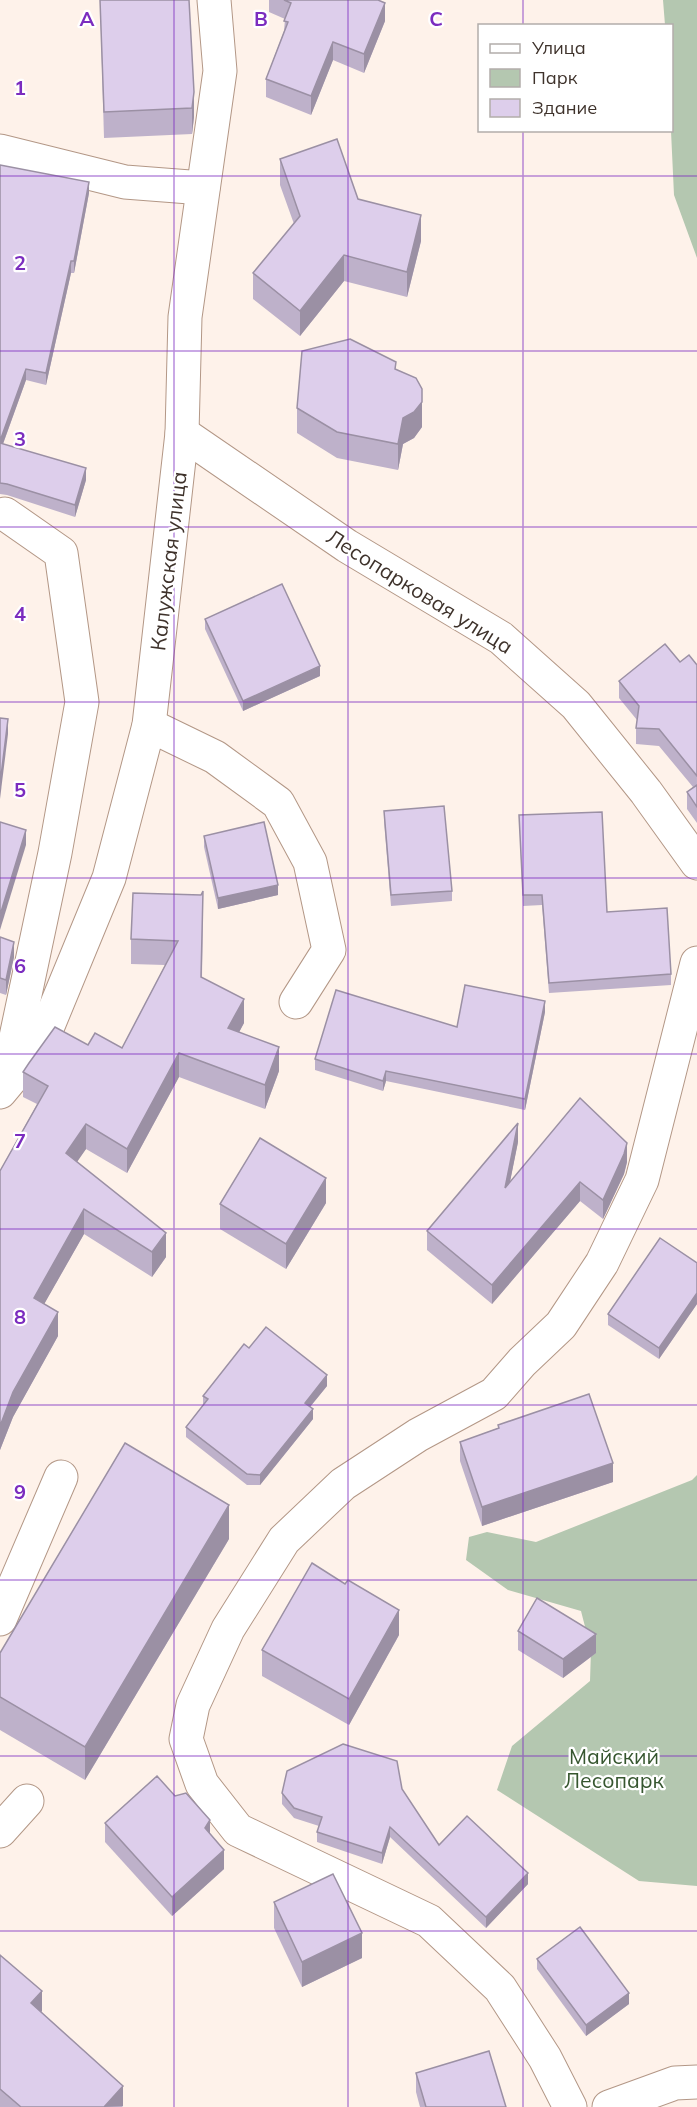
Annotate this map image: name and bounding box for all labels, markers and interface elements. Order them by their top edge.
text: A [80,6,95,31]
text: B [254,6,268,31]
text: C [429,6,443,31]
legend [478,24,673,132]
text: Улица [531,36,586,59]
text: Парк [532,66,578,89]
text: 1 [14,75,26,100]
text: Здание [532,96,597,119]
text: 2 [14,250,26,275]
text: 3 [14,426,26,451]
street label: Калужская улица [144,470,192,652]
street label: Лесопарковая улица [322,523,518,659]
text: 4 [14,601,26,626]
text: 5 [14,777,26,802]
text: 6 [14,953,26,978]
text: 7 [14,1128,26,1153]
text: 8 [14,1304,26,1329]
text: 9 [14,1479,26,1504]
park label: Майский Лесопарк [564,1743,665,1793]

